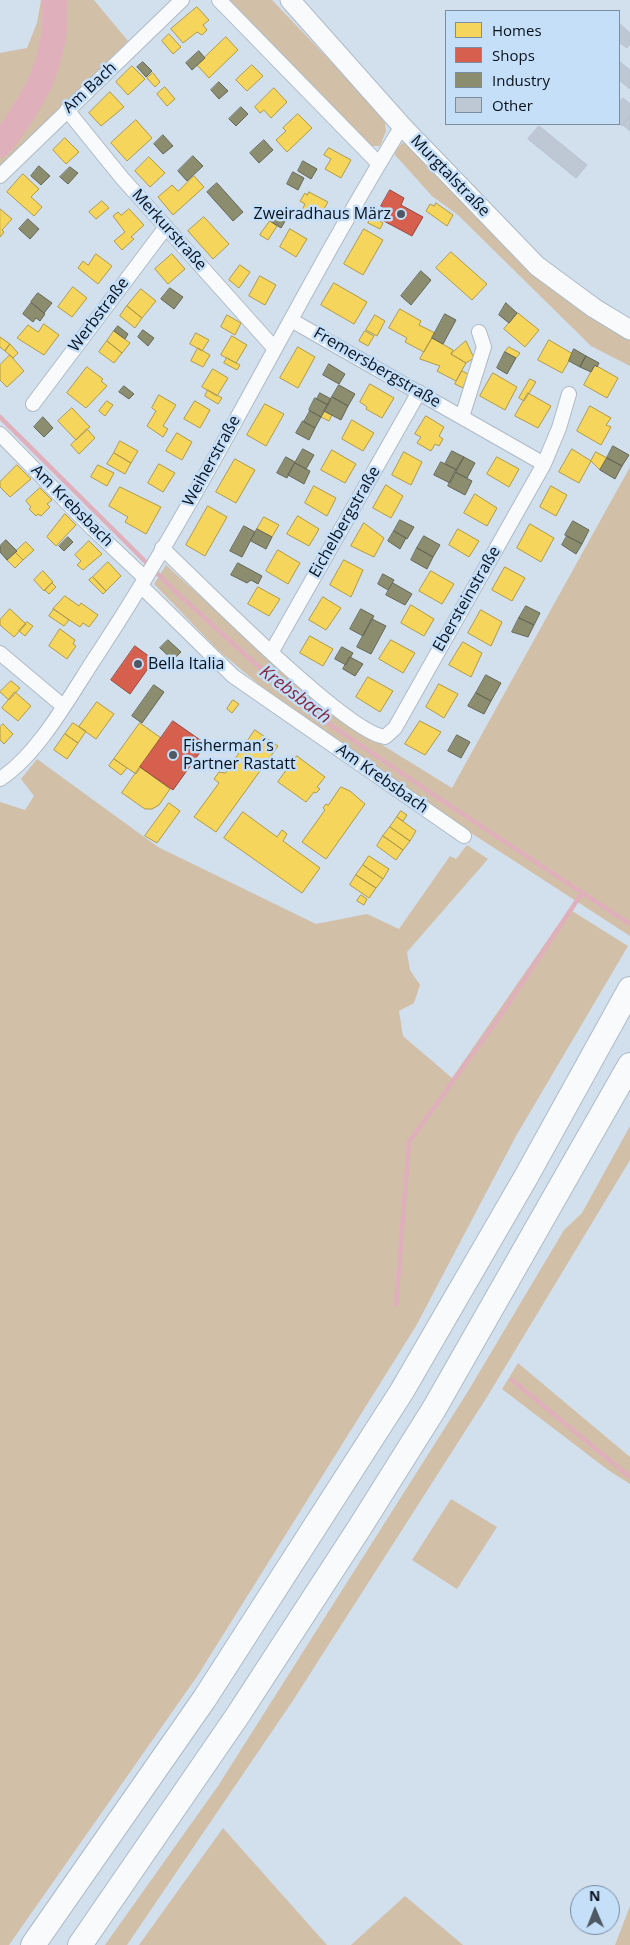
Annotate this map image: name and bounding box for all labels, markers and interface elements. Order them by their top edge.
legend [445,10,620,125]
text: Homes [492,20,542,40]
text: Shops [492,45,535,65]
street label: Am Bach [59,59,121,117]
text: Industry [492,70,550,90]
text: Other [492,95,533,115]
street label: Murgtalstraße [406,131,494,221]
street label: Merkurstraße [128,186,210,274]
place label: Zweiradhaus März [254,204,391,224]
marker: Zweiradhaus März [395,208,407,220]
street label: Werbstraße [65,274,133,356]
street label: Fremersbergstraße [310,324,444,412]
street label: Weiherstraße [179,412,245,510]
street label: Am Krebsbach [27,461,117,551]
street label: Eichelbergstraße [305,463,385,581]
street label: Ebersteinstraße [429,543,505,655]
place label: Bella Italia [148,654,224,674]
marker: Bella Italia [132,658,144,670]
water label: Krebsbach [255,661,335,729]
place label: Fisherman´s Partner Rastatt [183,736,296,774]
street label: Am Krebsbach [332,740,432,818]
marker: Fisherman´s Partner Rastatt [167,749,179,761]
north arrow [570,1885,620,1935]
text: N [589,1886,601,1905]

